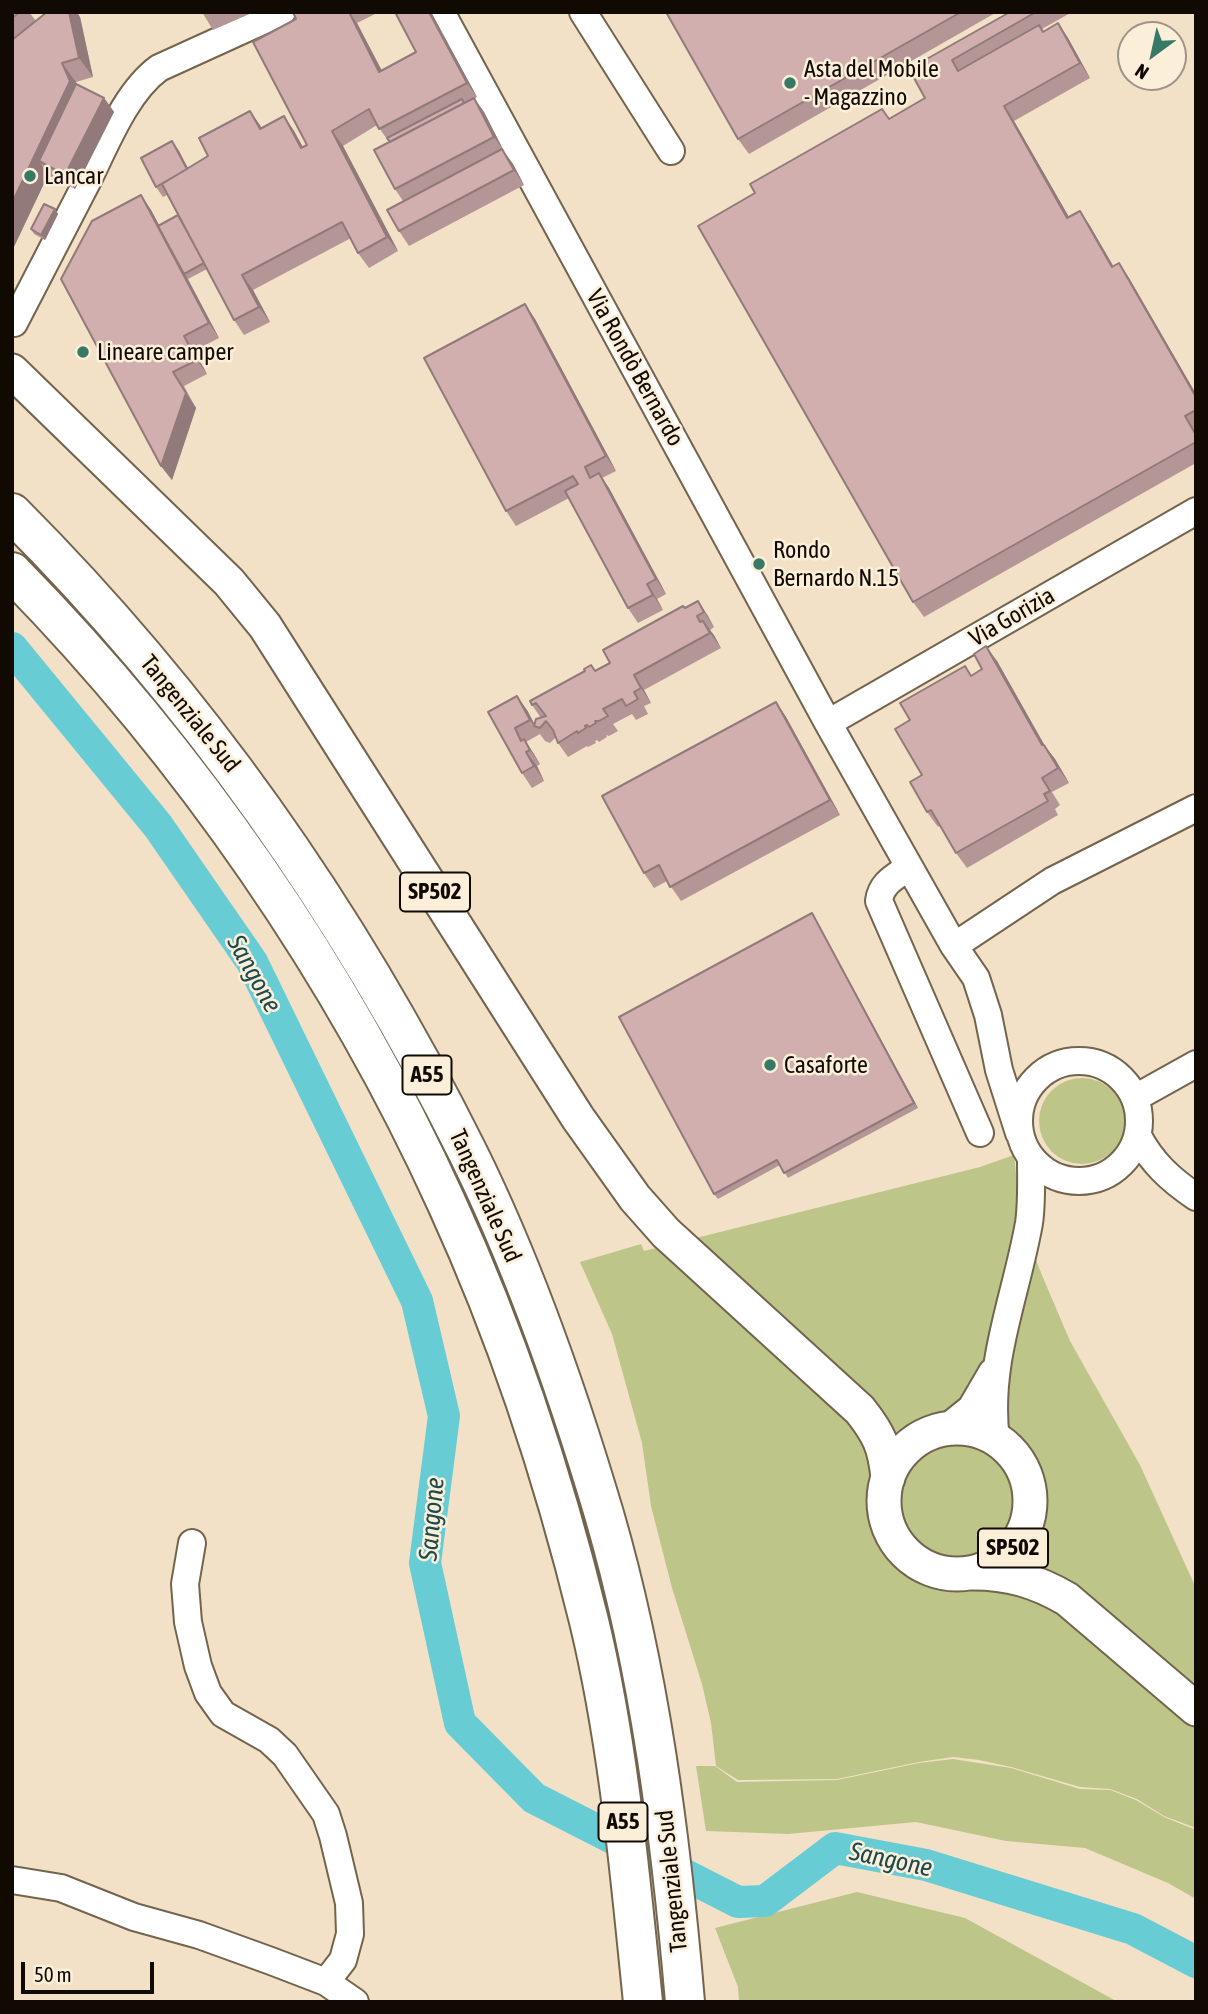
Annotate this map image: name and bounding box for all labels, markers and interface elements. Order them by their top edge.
north arrow [1117,21,1187,91]
place label: Asta del Mobile - Magazzino [804,55,939,111]
text: N [1131,60,1152,84]
marker: Asta del Mobile - Magazzino [782,75,798,91]
place label: Lancar [44,162,103,190]
marker: Lancar [22,168,38,184]
street label: Via Rondò Bernardo [580,285,690,451]
place label: Lineare camper [97,338,233,366]
marker: Lineare camper [75,344,91,360]
place label: Rondo Bernardo N.15 [773,536,899,592]
marker: Rondo Bernardo N.15 [751,556,767,572]
street label: Via Gorizia [964,581,1060,653]
street label: Tangenziale Sud [134,649,246,779]
road number: SP502 [400,872,470,912]
water label: Sangone [220,930,288,1018]
place label: Casaforte [784,1051,868,1079]
road number: A55 [402,1056,452,1094]
marker: Casaforte [762,1057,778,1073]
street label: Tangenziale Sud [443,1125,527,1267]
water label: Sangone [413,1476,451,1562]
road number: SP502 [978,1528,1048,1568]
road number: A55 [598,1802,648,1842]
street label: Tangenziale Sud [650,1809,694,1953]
water label: Sangone [847,1836,935,1884]
scale bar [24,1948,158,1992]
text: 50 m [34,1962,72,1986]

